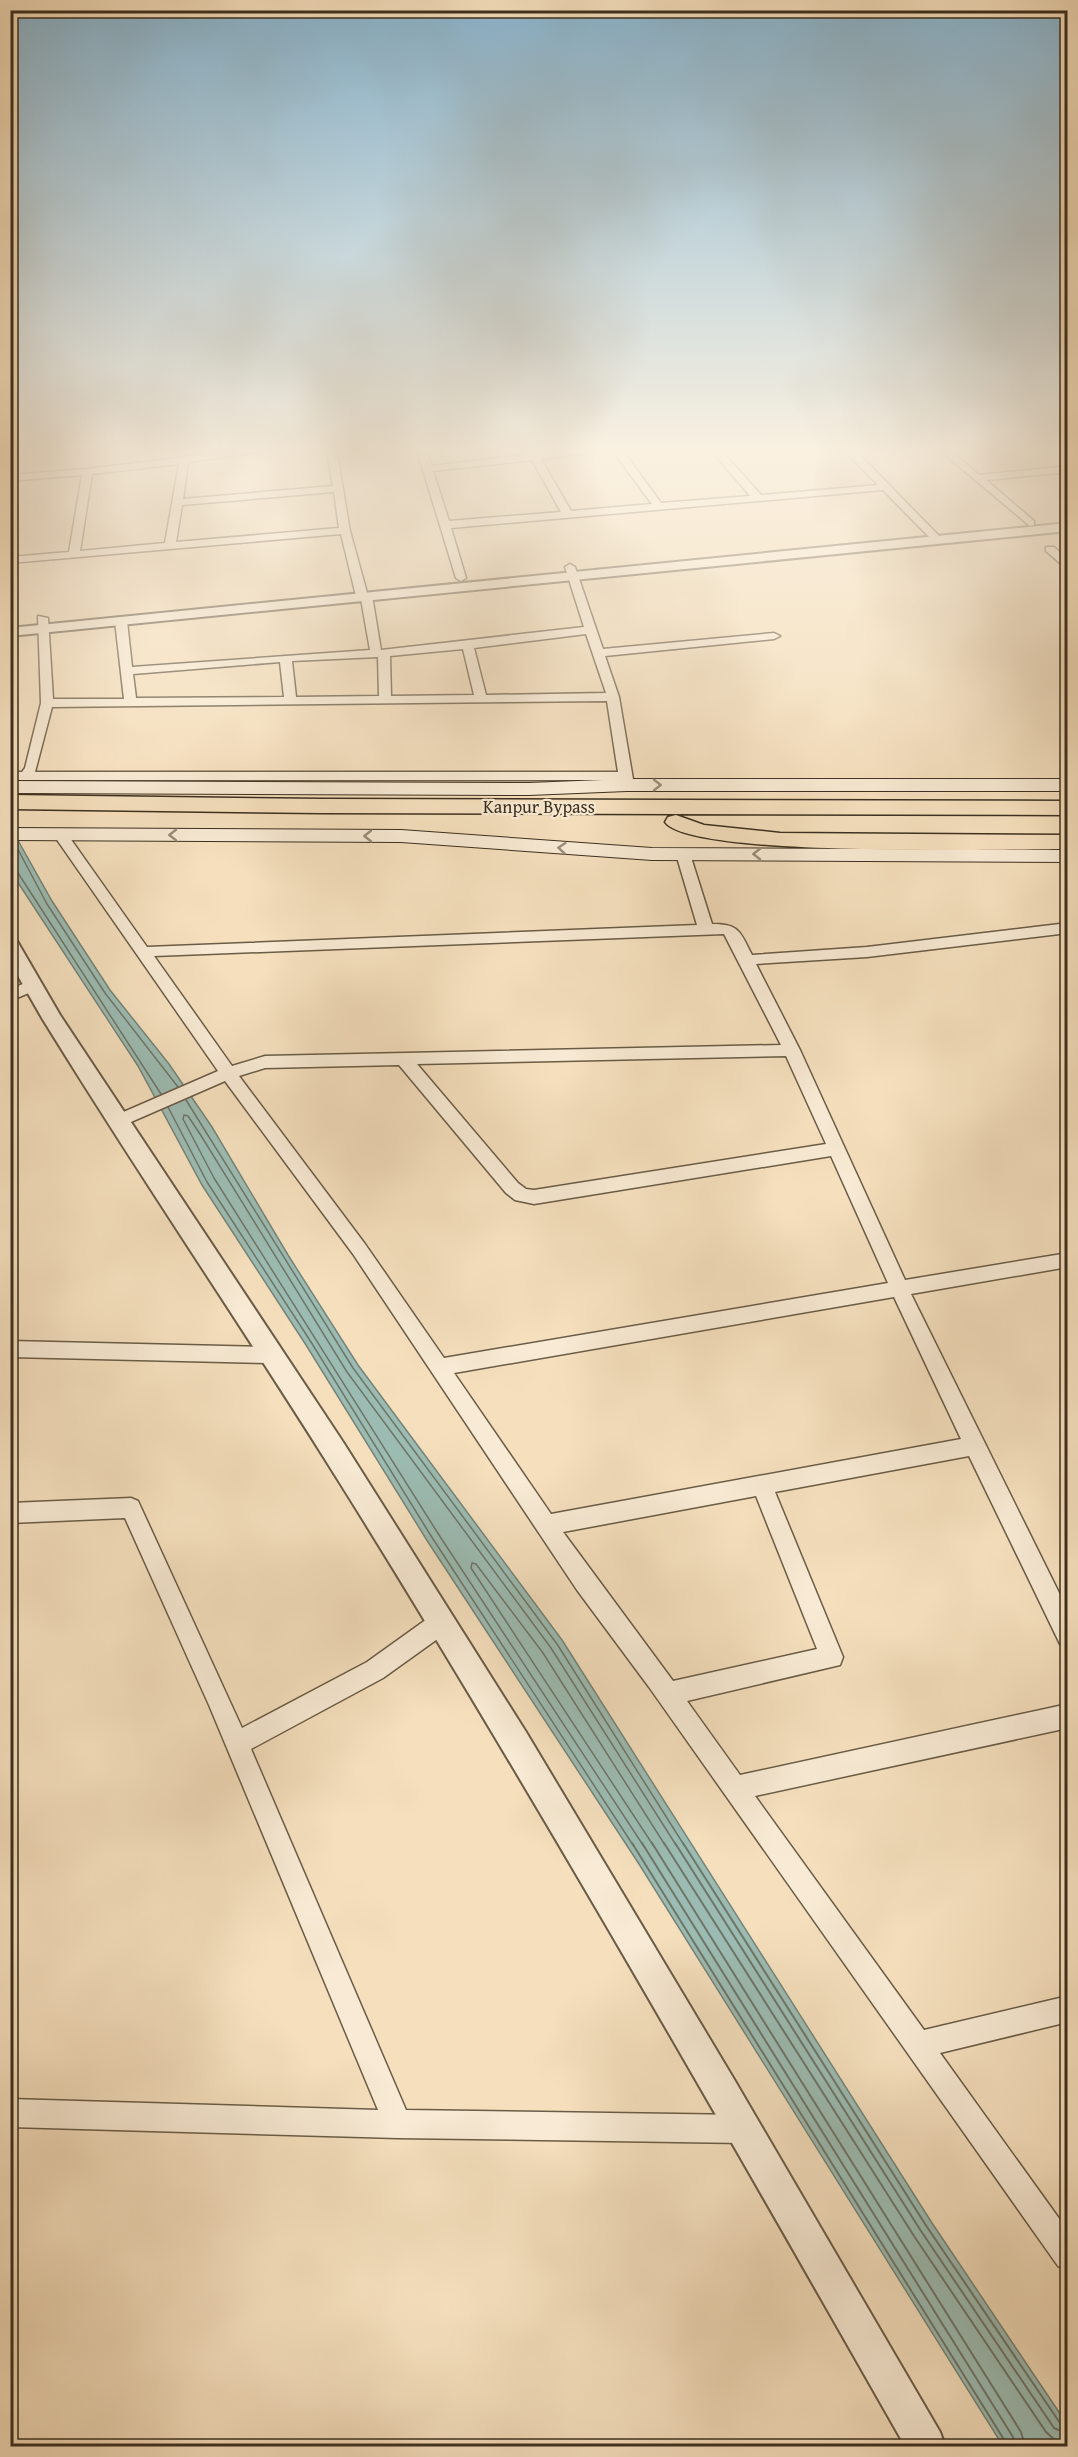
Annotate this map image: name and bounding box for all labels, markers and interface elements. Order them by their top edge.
one-way arrow [652,779,661,791]
street label: Kanpur Bypass [483,793,595,820]
one-way arrow [168,829,177,841]
one-way arrow [363,830,372,842]
one-way arrow [558,842,567,855]
one-way arrow [753,848,762,860]

